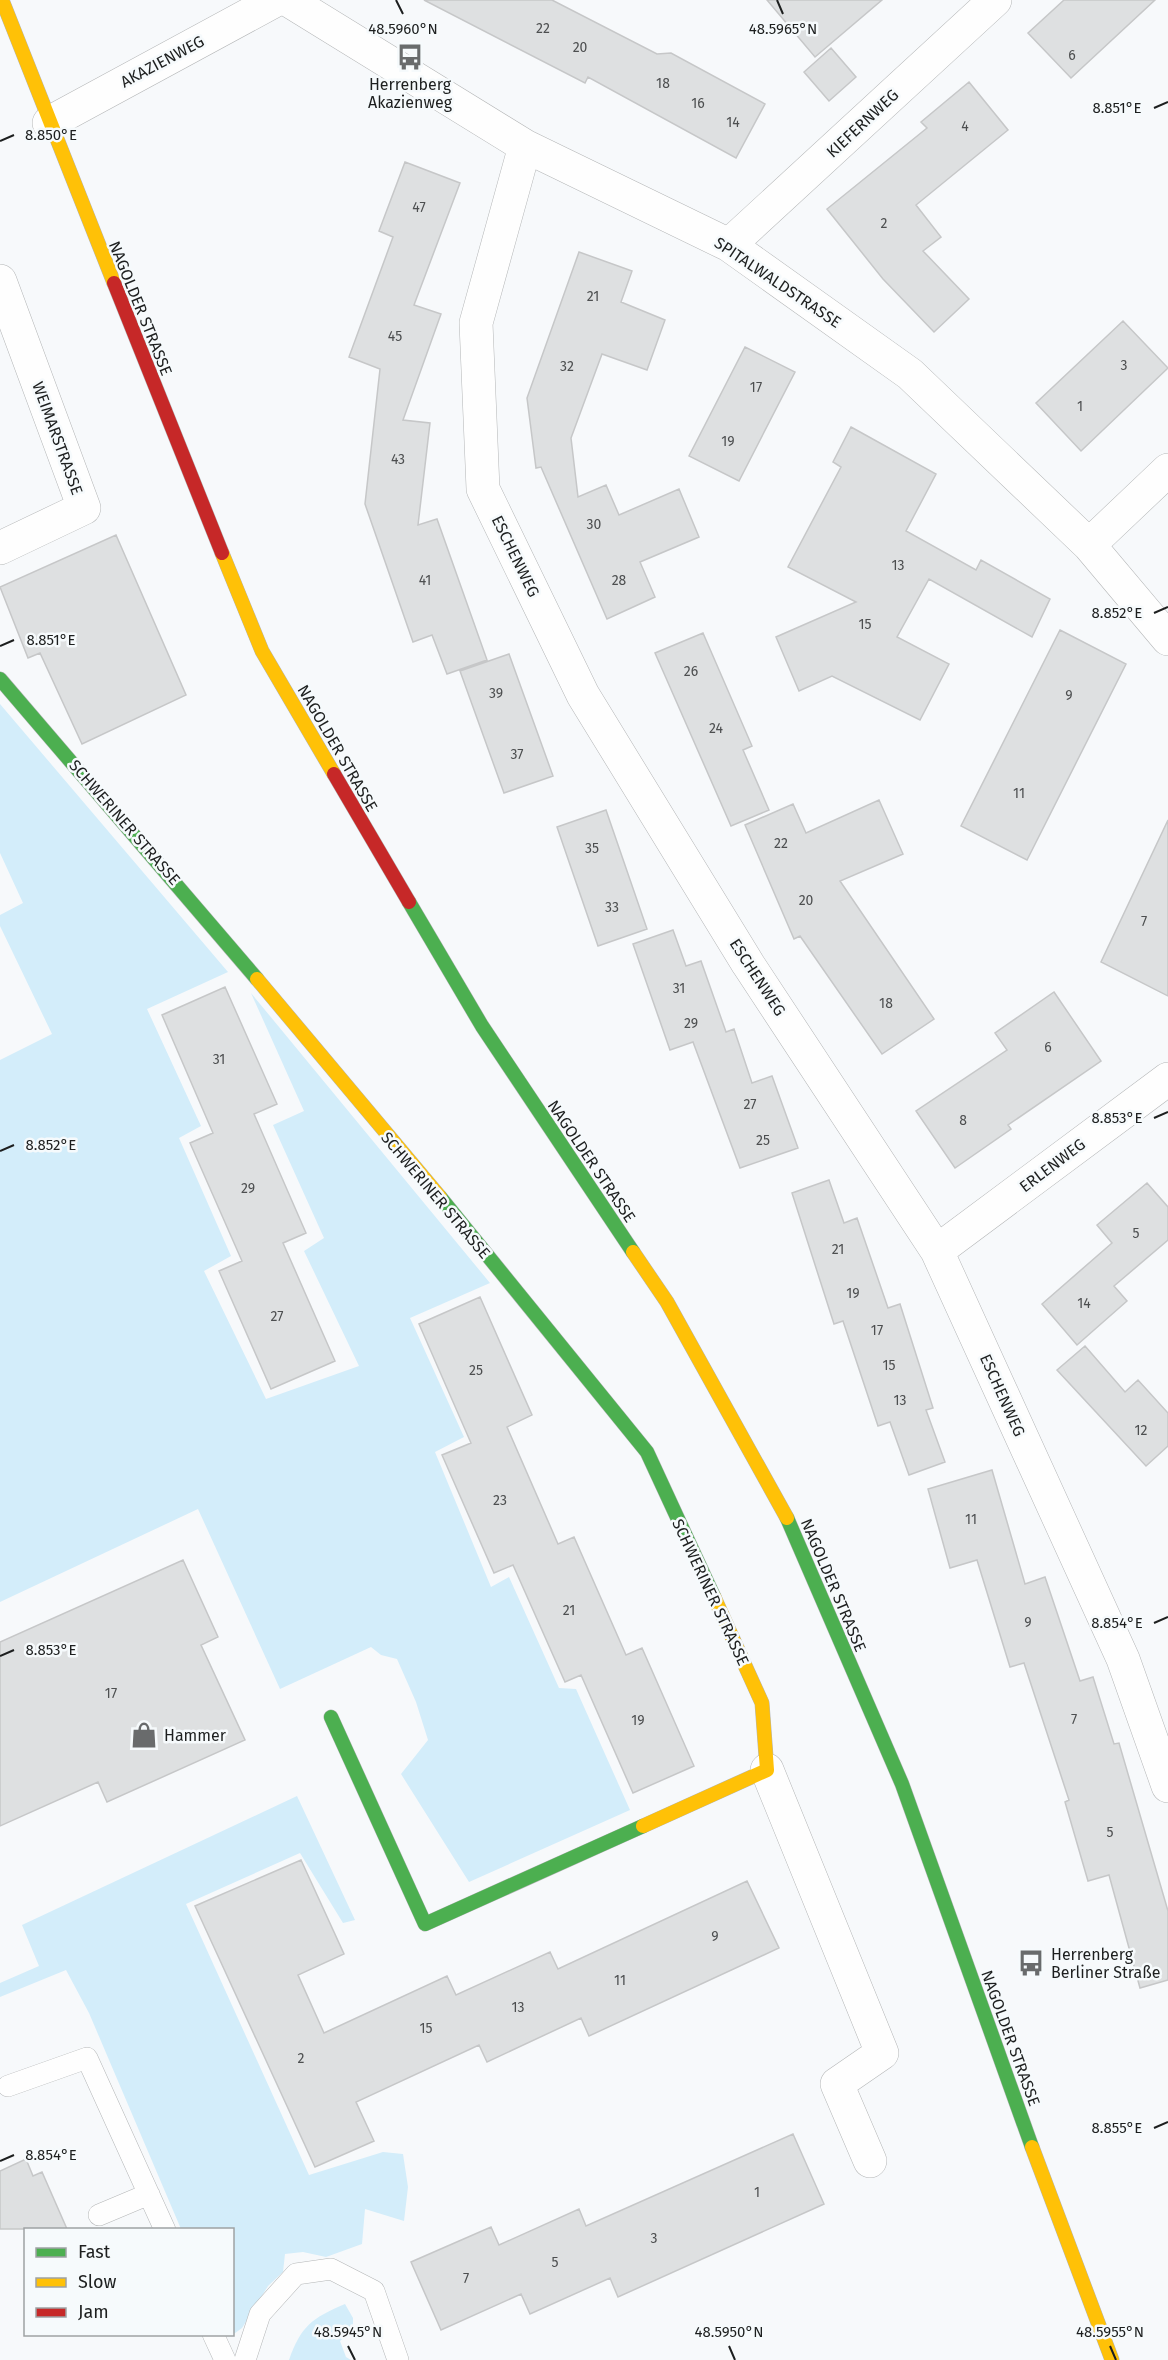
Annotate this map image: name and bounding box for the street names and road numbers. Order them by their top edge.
street label: AKAZIENWEG [117,31,207,91]
street label: KIEFERNWEG [822,85,902,161]
street label: SPITALWALDSTRASSE [711,233,845,332]
street label: NAGOLDER STRASSE [105,238,176,378]
street label: WEIMARSTRASSE [28,379,87,497]
street label: ESCHENWEG [488,512,543,600]
street label: NAGOLDER STRASSE [294,682,382,815]
street label: SCHWERINER STRASSE [65,756,184,889]
street label: ESCHENWEG [726,935,790,1019]
street label: NAGOLDER STRASSE [544,1097,639,1226]
street label: SCHWERINER STRASSE [377,1128,494,1263]
street label: ERLENWEG [1016,1135,1089,1196]
street label: ESCHENWEG [976,1351,1029,1439]
street label: SCHWERINER STRASSE [668,1516,753,1668]
street label: NAGOLDER STRASSE [797,1516,870,1655]
street label: NAGOLDER STRASSE [977,1968,1044,2109]

